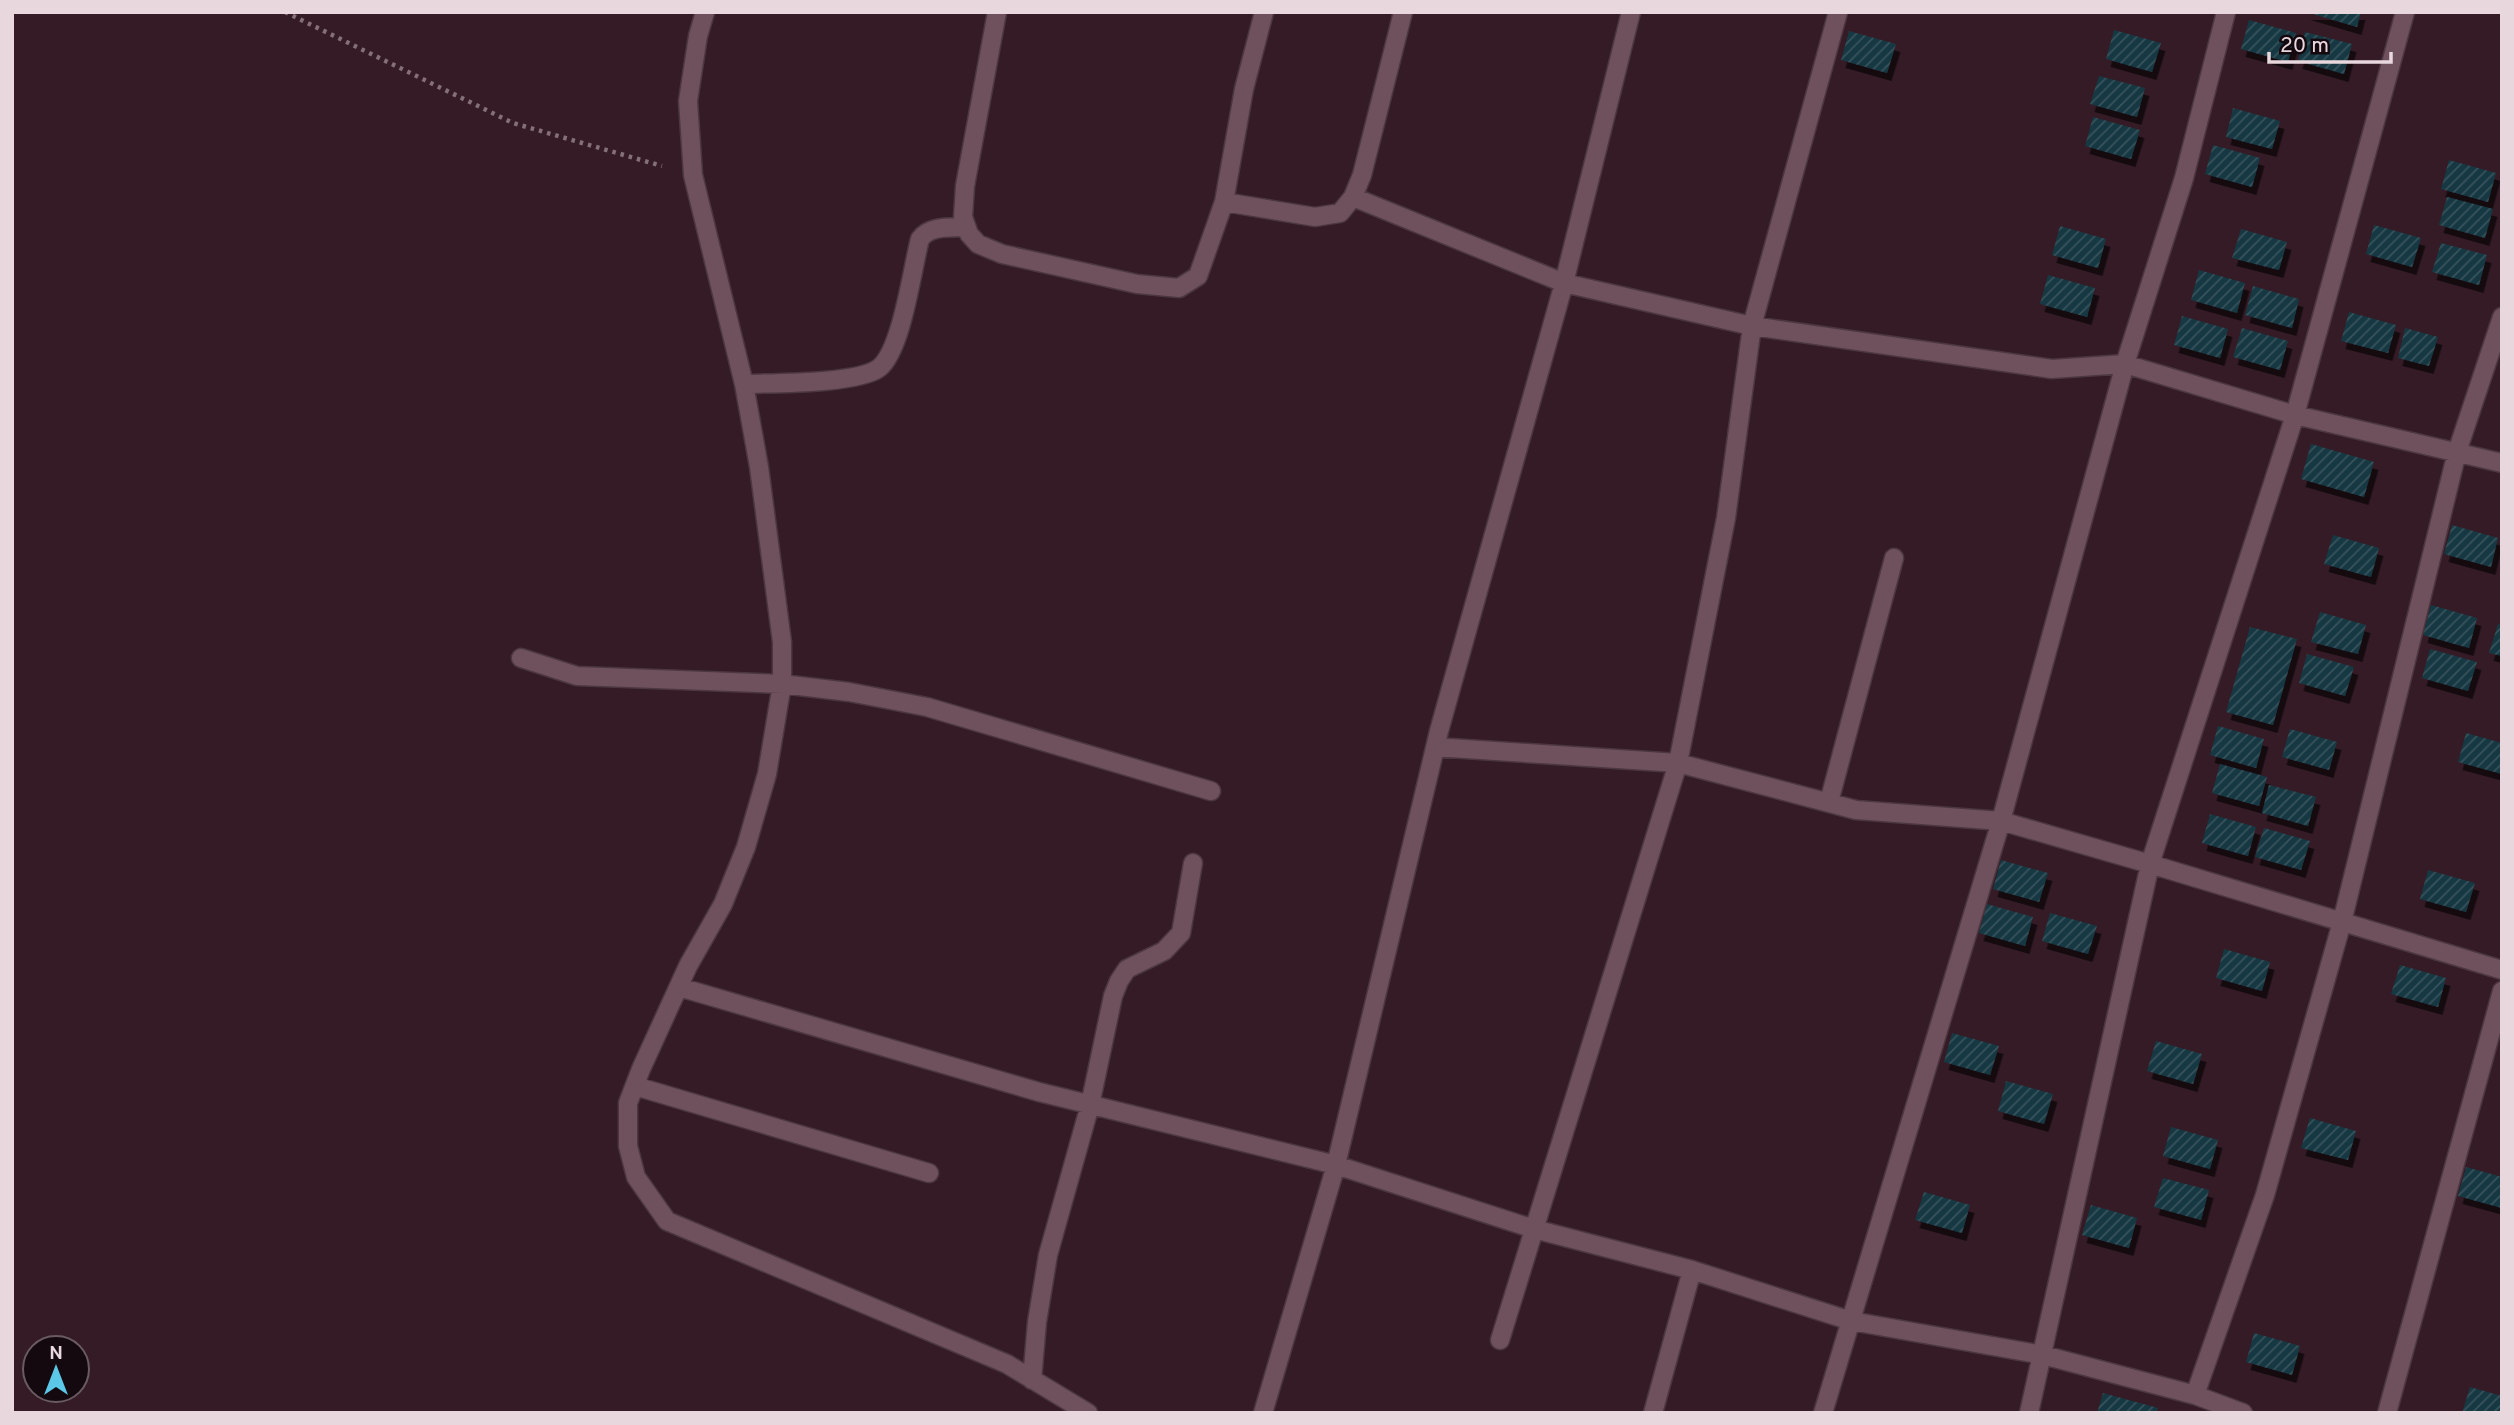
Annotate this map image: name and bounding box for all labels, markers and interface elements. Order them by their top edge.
scale bar [2269,21,2392,65]
text: 20 m [2280,33,2329,60]
north arrow [21,1334,91,1404]
text: N [49,1342,63,1366]

